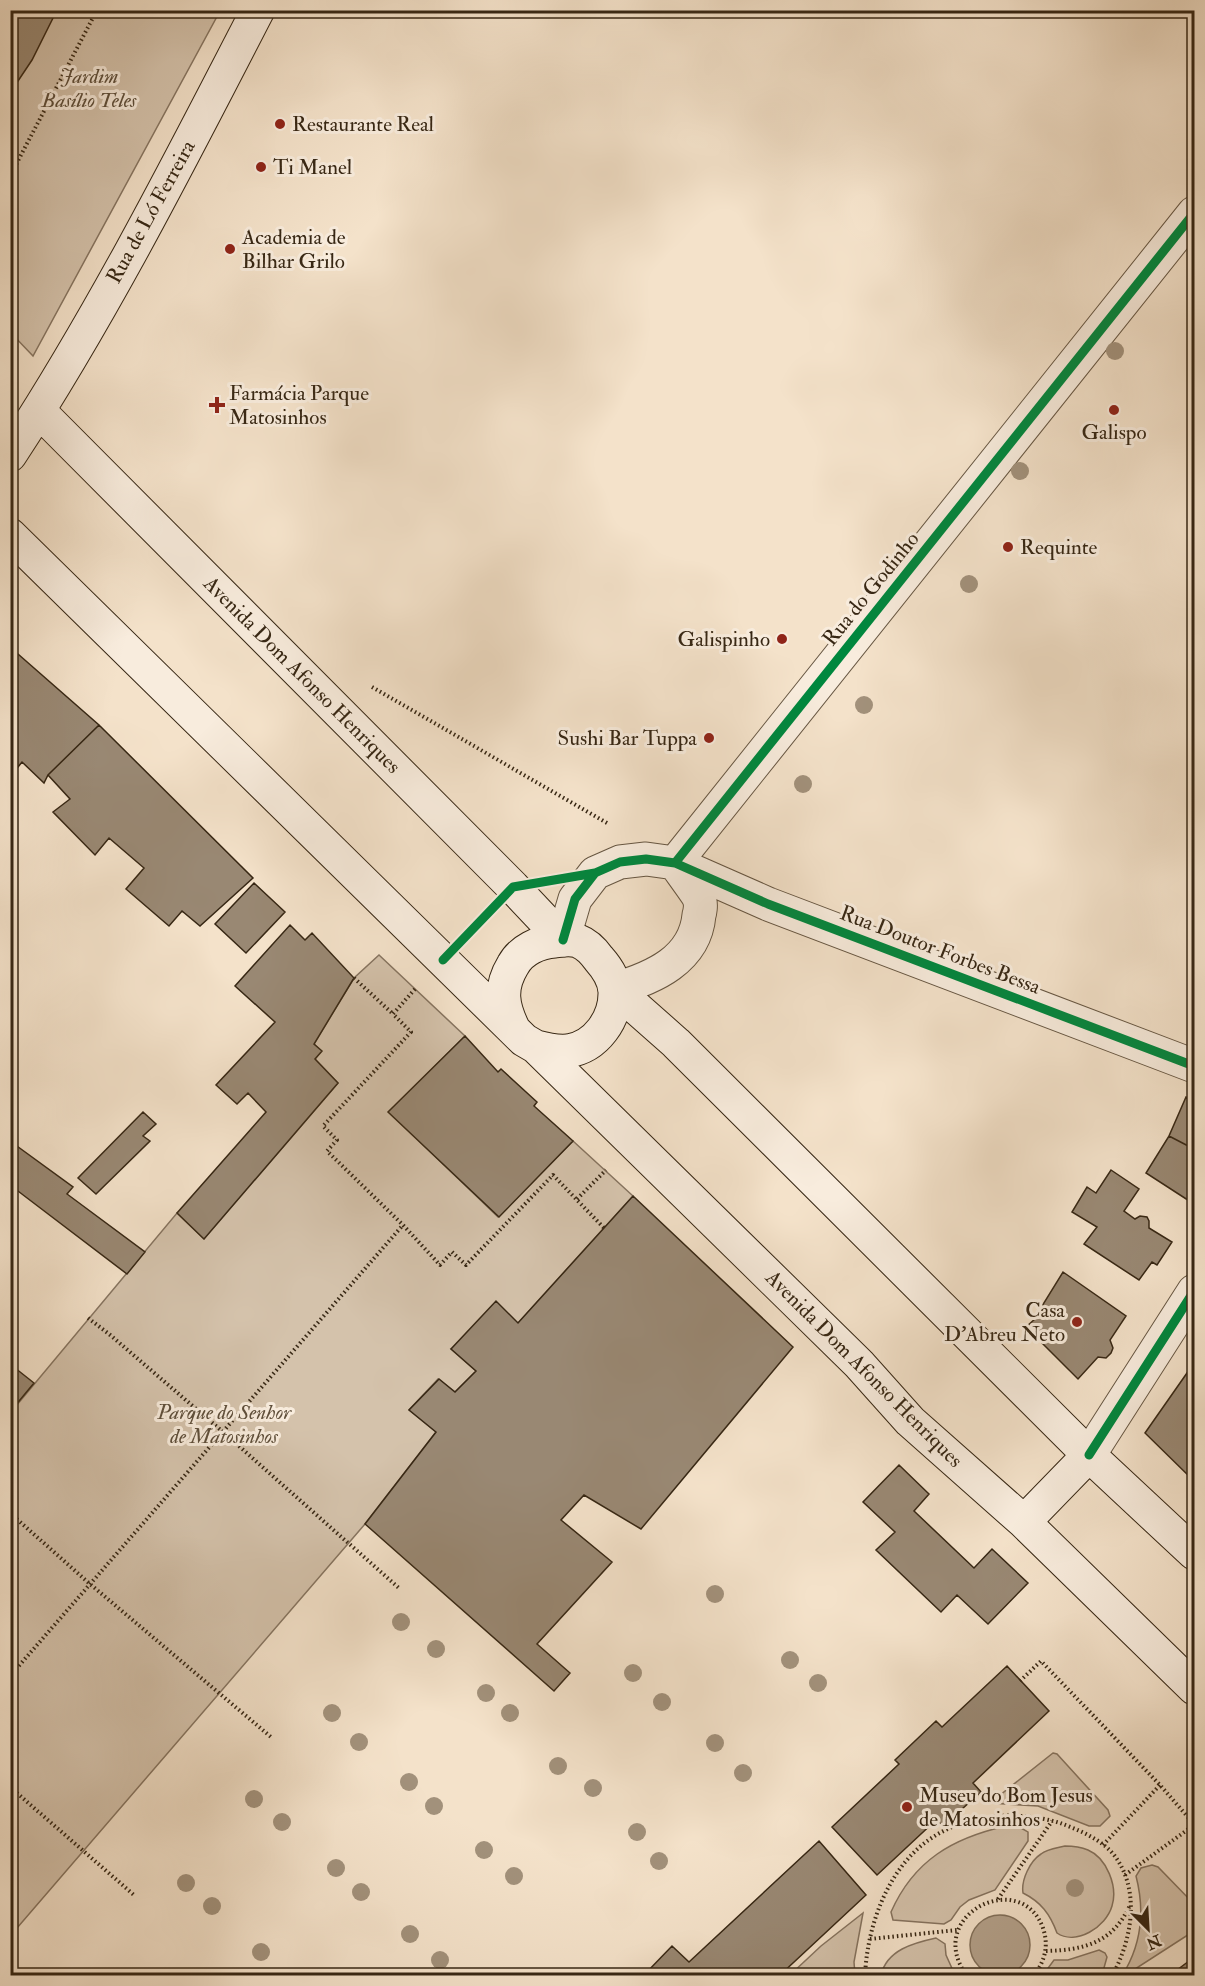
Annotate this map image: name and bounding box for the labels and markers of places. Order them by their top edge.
place label: Restaurante Real [292,111,435,138]
marker: Restaurante Real [273,117,287,131]
place label: Ti Manel [273,154,353,181]
marker: Ti Manel [254,160,268,174]
place label: Academia de Bilhar Grilo [241,224,346,275]
marker: Academia de Bilhar Grilo [223,242,237,256]
place label: Farmácia Parque Matosinhos [229,380,369,431]
marker: Farmácia Parque Matosinhos [210,398,224,412]
marker: Galispo [1107,403,1121,417]
place label: Galispo [1081,419,1147,446]
place label: Requinte [1020,534,1098,561]
marker: Requinte [1001,540,1015,554]
place label: Galispinho [677,626,770,653]
marker: Galispinho [775,632,789,646]
place label: Sushi Bar Tuppa [558,725,697,752]
marker: Sushi Bar Tuppa [702,731,716,745]
place label: Casa D'Abreu Neto [944,1297,1065,1348]
marker: Casa D'Abreu Neto [1070,1315,1084,1329]
place label: Museu do Bom Jesus de Matosinhos [919,1782,1093,1833]
marker: Museu do Bom Jesus de Matosinhos [900,1800,914,1814]

